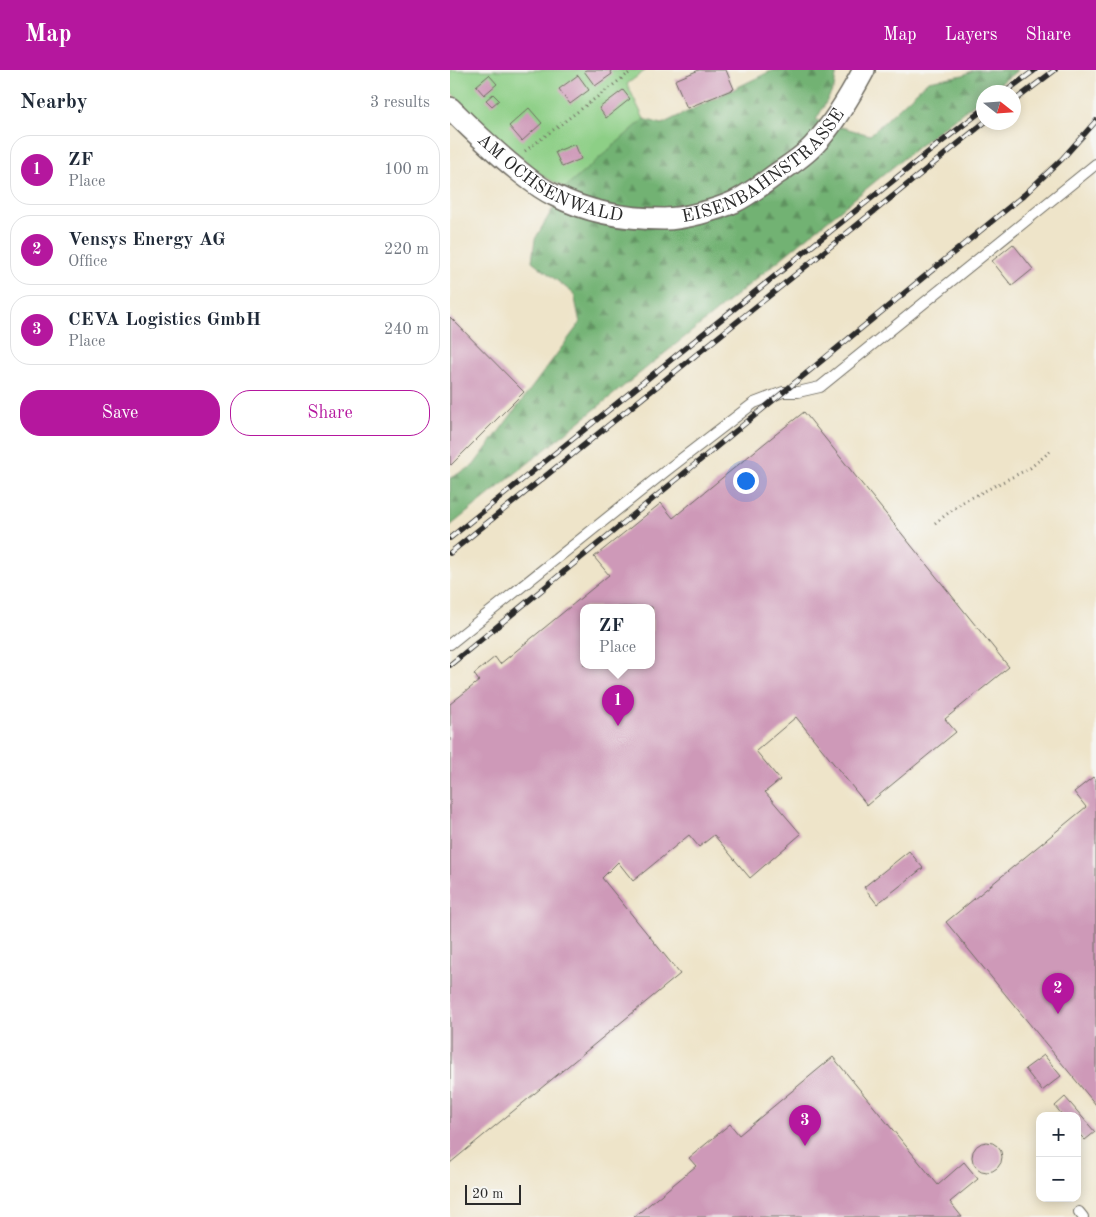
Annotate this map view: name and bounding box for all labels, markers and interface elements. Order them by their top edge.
text: Map [25,23,72,47]
text: Map [883,26,917,44]
text: Layers [945,26,997,44]
text: Share [1025,26,1071,44]
north arrow [976,85,1021,130]
text: Nearby [20,92,88,113]
text: 3 results [370,95,430,111]
street label: EISENBAHNSTRASSE [680,106,848,226]
street label: AM OCHSENWALD [474,130,624,225]
text: ZF [68,151,93,170]
text: 1 [32,162,42,178]
text: 100 m [384,162,429,178]
text: Place [68,174,105,190]
text: Vensys Energy AG [68,231,226,250]
text: 2 [32,242,42,258]
text: 220 m [384,242,429,258]
text: Office [68,254,107,270]
text: CEVA Logistics GmbH [68,311,261,330]
text: 3 [32,322,42,338]
text: 240 m [384,322,429,338]
text: Place [68,334,105,350]
button: Save [20,390,220,436]
button: Share [230,390,430,436]
your location [733,468,759,494]
popup [580,604,655,669]
text: ZF [599,617,624,636]
text: Place [599,640,636,656]
pin: 1 [602,685,634,726]
pin: 2 [1042,973,1074,1014]
pin: 3 [789,1105,821,1146]
map controls [1036,1112,1081,1202]
button: + [1036,1112,1081,1157]
button: − [1036,1157,1081,1202]
scale bar [465,1182,521,1205]
text: 20 m [472,1187,503,1201]

